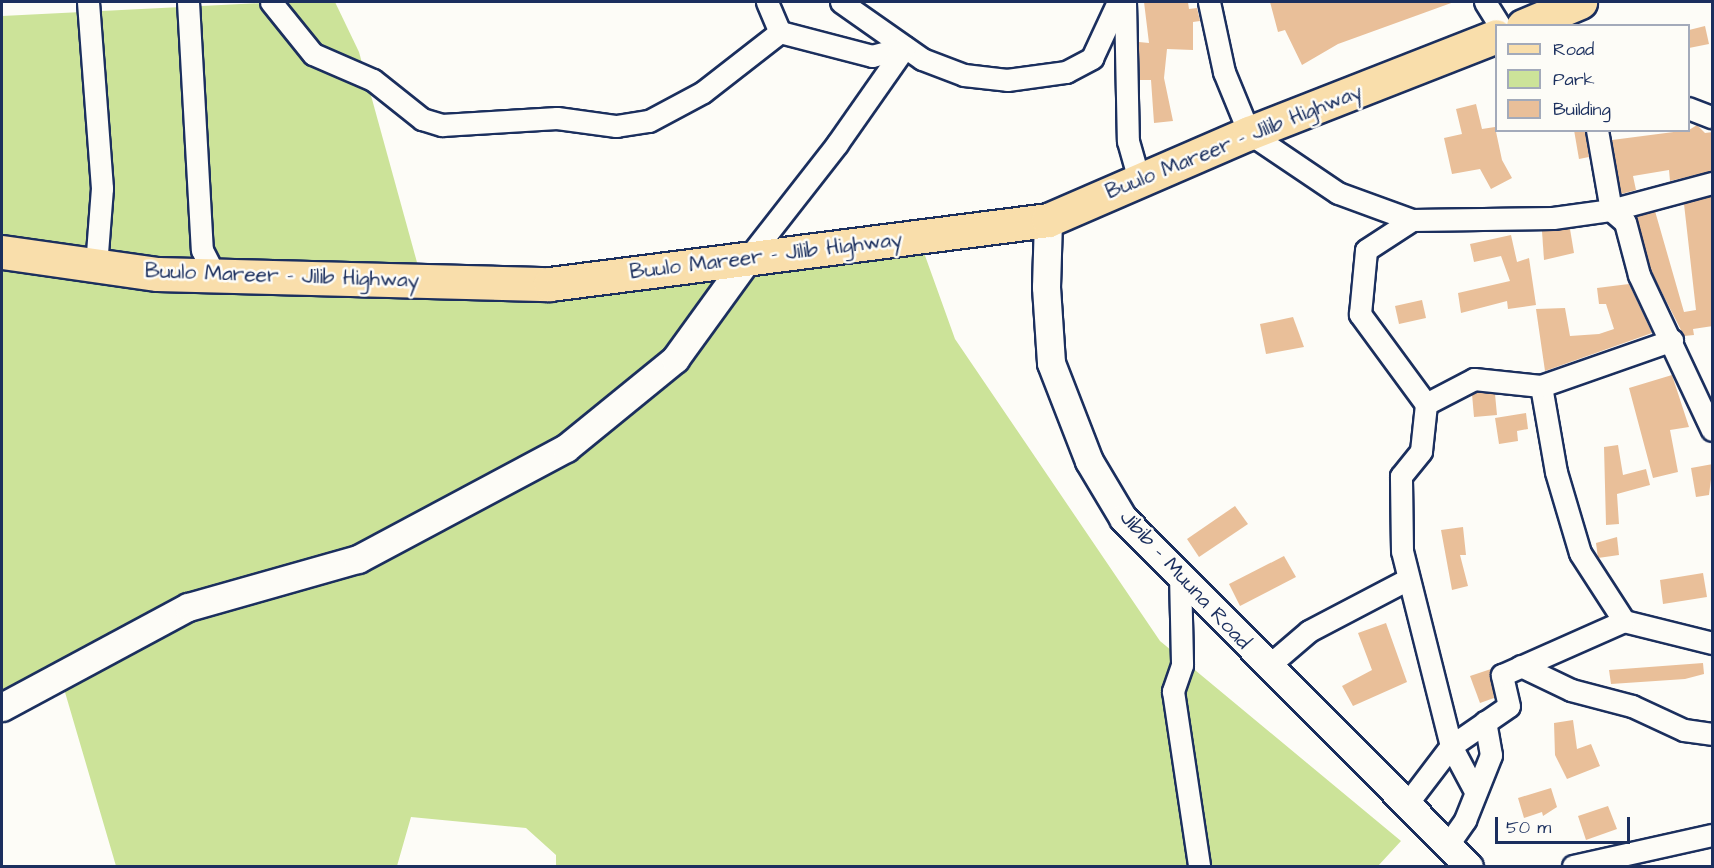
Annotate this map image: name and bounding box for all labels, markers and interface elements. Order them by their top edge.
legend [1495,24,1690,132]
text: Road [1553,37,1594,62]
text: Park [1553,67,1595,92]
street label: Buulo Mareer - Jilib Highway [1102,79,1366,205]
text: Building [1553,97,1611,122]
street label: Buulo Mareer - Jilib Highway [628,227,904,285]
street label: Buulo Mareer - Jilib Highway [144,259,420,293]
street label: Jibib - Muuna Road [1114,505,1256,655]
scale bar [1498,805,1633,843]
text: 50 m [1506,815,1551,840]

